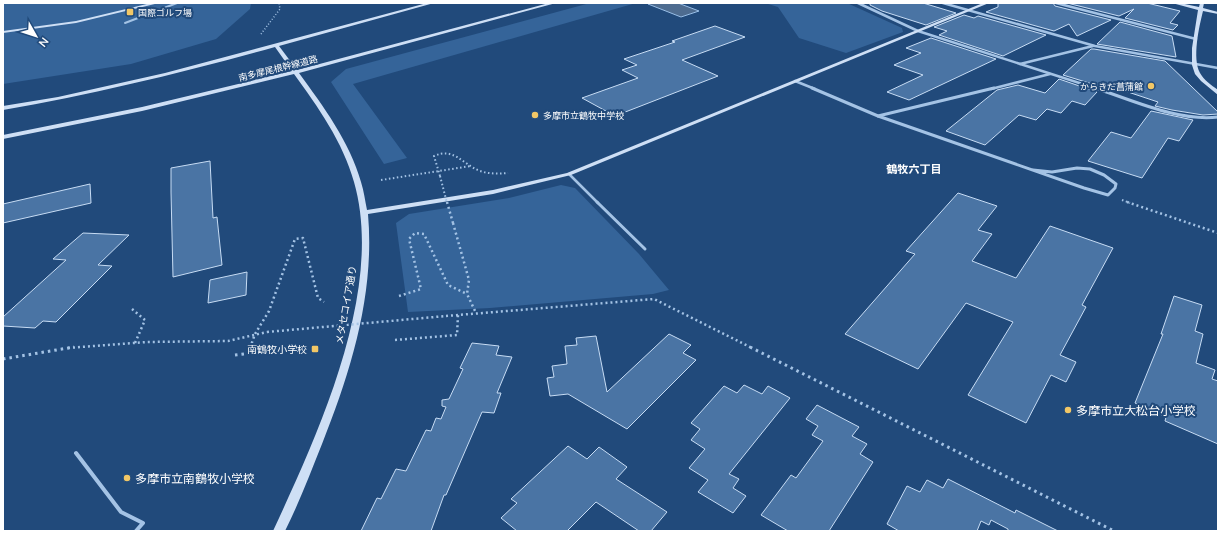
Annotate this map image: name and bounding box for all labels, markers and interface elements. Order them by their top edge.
marker: 国際ゴルフ場 [125,7,135,17]
place label: 国際ゴルフ場 [138,7,192,18]
north arrow [16,16,56,56]
text: N [36,35,52,50]
street label: 南多摩尾根幹線道路 [237,53,319,83]
place label: からきだ菖蒲館 [1080,81,1143,92]
marker: からきだ菖蒲館 [1146,81,1156,91]
marker: 多摩市立鶴牧中学校 [530,110,540,120]
place label: 多摩市立鶴牧中学校 [543,110,624,121]
district label: 鶴牧六丁目 [886,162,942,176]
street label: メタセコイア通り [333,264,359,346]
place label: 南鶴牧小学校 [247,343,307,356]
marker: 南鶴牧小学校 [310,344,320,354]
place label: 多摩市立大松台小学校 [1076,403,1196,418]
marker: 多摩市立大松台小学校 [1063,405,1073,415]
place label: 多摩市立南鶴牧小学校 [135,471,255,486]
marker: 多摩市立南鶴牧小学校 [122,473,132,483]

